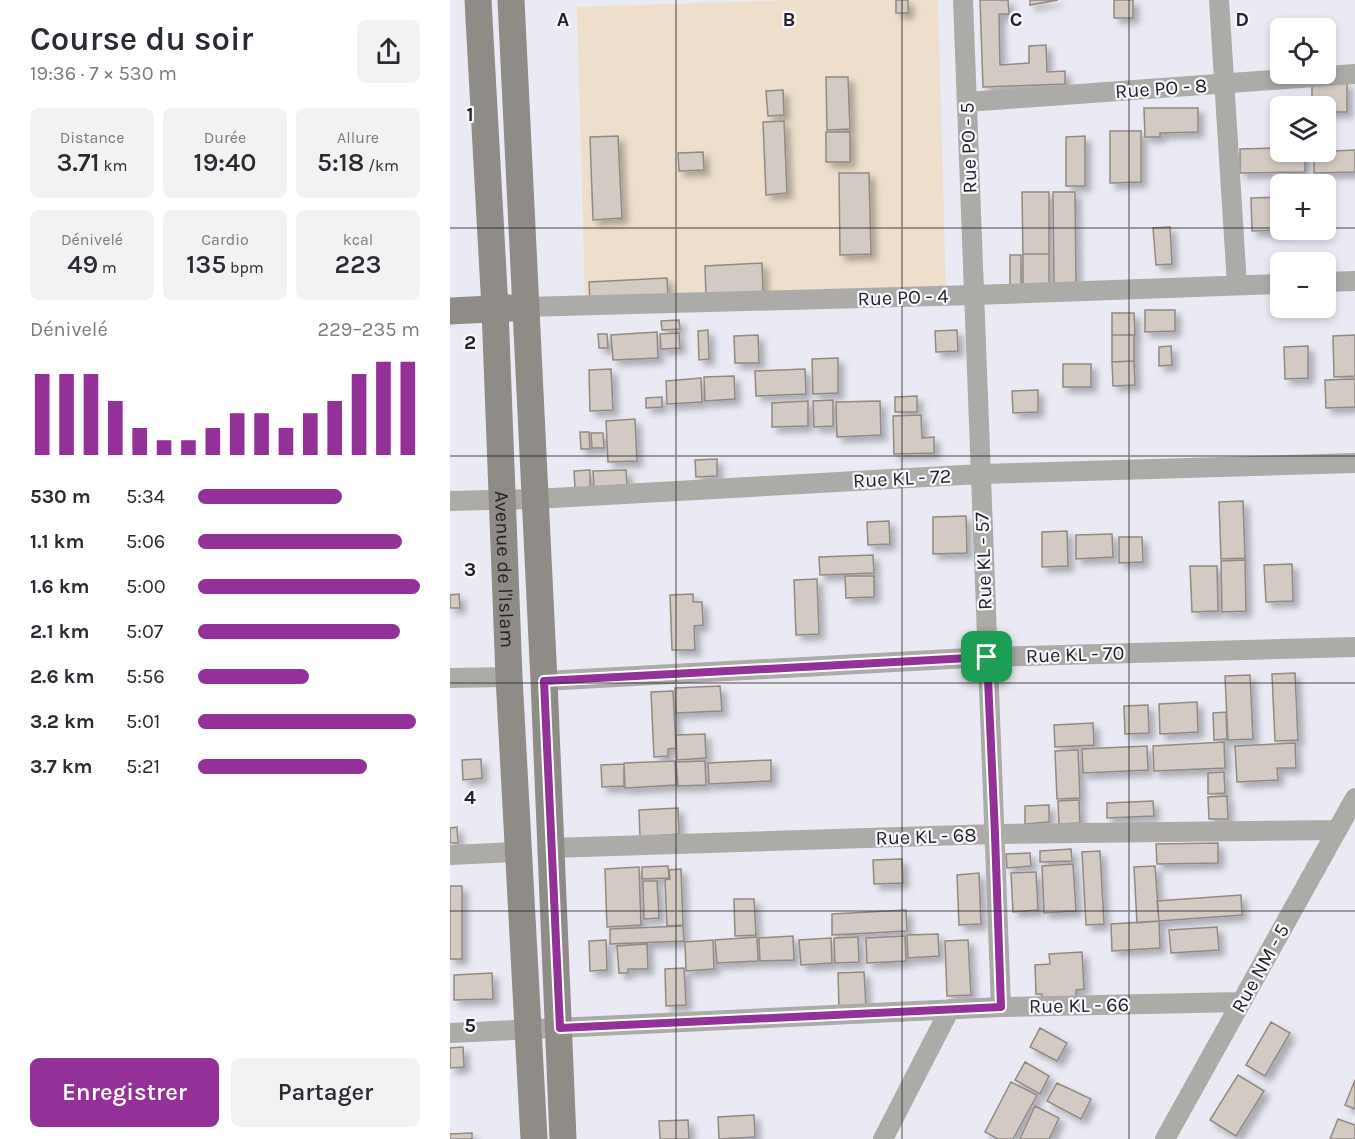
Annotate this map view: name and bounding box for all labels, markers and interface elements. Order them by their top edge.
text: A [557,8,570,31]
text: B [783,8,795,31]
text: C [1010,8,1022,31]
text: D [1235,8,1249,31]
map controls [1270,18,1336,318]
button: locate [1270,18,1336,84]
text: Course du soir [30,20,253,58]
button: share [357,20,420,83]
text: 19:36 · 7 × 530 m [30,62,177,85]
street label: Rue PO - 8 [1114,74,1208,103]
button: layers [1270,96,1336,162]
street label: Rue PO - 5 [955,102,982,194]
text: 1 [466,103,474,126]
text: Distance [60,128,124,147]
text: Durée [204,128,246,147]
text: Allure [337,128,379,147]
text: 3.71 [57,147,100,178]
text: 19:40 [194,147,256,178]
text: 5:18 [317,147,364,178]
text: km [100,156,127,175]
text: /km [364,156,399,175]
button: + [1270,174,1336,240]
text: Dénivelé [61,230,123,249]
text: Cardio [201,230,249,249]
text: kcal [343,230,373,249]
text: 49 [67,249,98,280]
text: 135 [186,249,226,280]
text: 223 [334,249,382,280]
button: − [1270,252,1336,318]
text: m [98,258,117,277]
text: bpm [226,258,264,277]
street label: Rue PO - 4 [857,284,949,311]
text: Dénivelé [30,318,108,341]
text: 229–235 m [318,318,420,341]
text: 2 [464,331,476,354]
street label: Rue KL - 72 [852,464,952,493]
text: 530 m [30,485,91,508]
text: 5:34 [126,485,165,508]
street label: Avenue de l'Islam [490,490,519,648]
street label: Rue KL - 57 [970,511,997,610]
text: 1.1 km [30,530,84,553]
text: 5:06 [126,530,165,553]
text: 3 [464,558,476,581]
text: 1.6 km [30,575,89,598]
text: 5:00 [126,575,166,598]
text: 2.1 km [30,620,89,643]
text: 5:07 [126,620,163,643]
pin [961,631,1012,682]
icon: arrive [970,640,1003,673]
street label: Rue KL - 70 [1025,641,1125,668]
text: 2.6 km [30,665,94,688]
text: 5:56 [126,665,165,688]
text: 3.2 km [30,710,95,733]
text: 5:01 [126,710,160,733]
text: 3.7 km [30,755,93,778]
text: 5:21 [126,755,160,778]
text: 4 [464,786,476,809]
street label: Rue KL - 68 [875,823,977,850]
street label: Rue NM - 5 [1227,920,1294,1017]
street label: Rue KL - 66 [1029,993,1129,1018]
text: 5 [464,1014,476,1037]
button: Enregistrer [30,1058,219,1127]
button: Partager [231,1058,420,1127]

